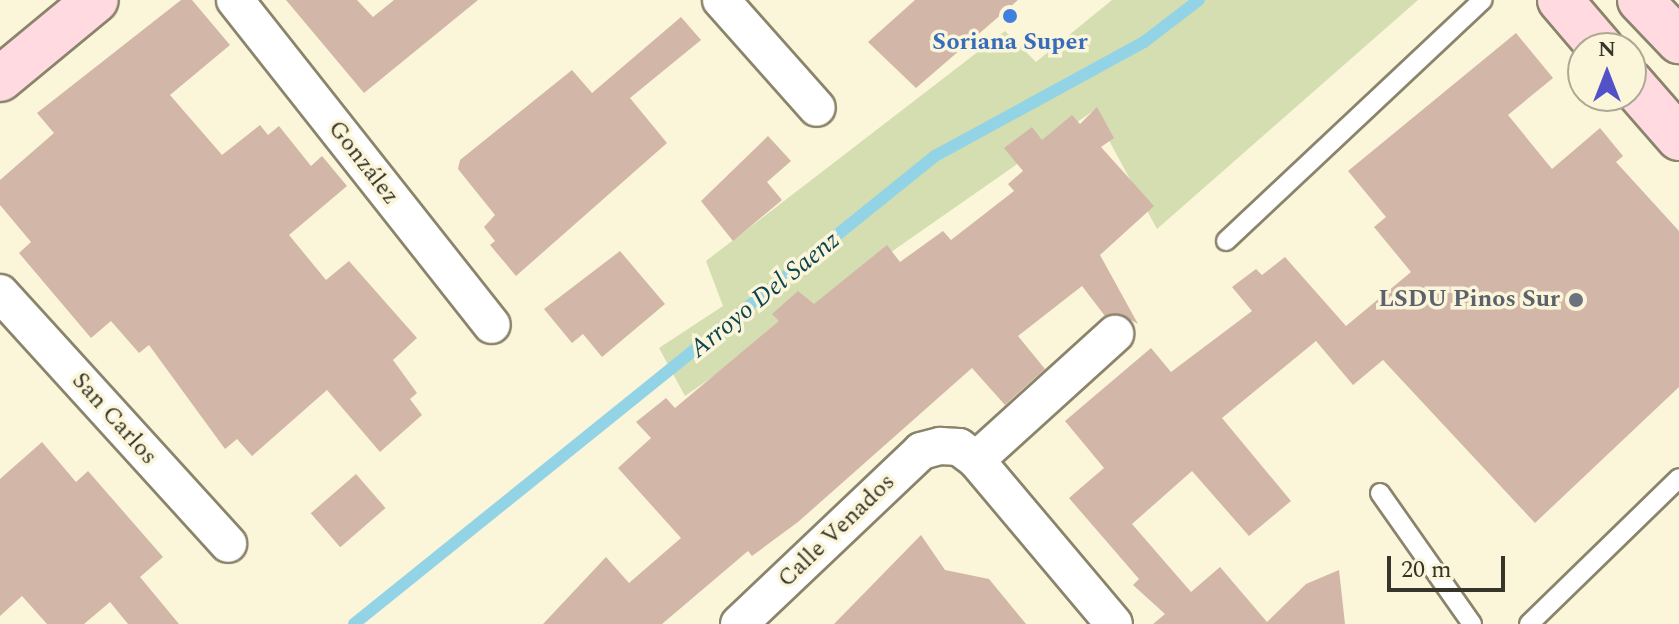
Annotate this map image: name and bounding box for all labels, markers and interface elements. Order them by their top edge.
marker: Soriana Super [1001,7,1019,25]
place label: Soriana Super [932,29,1088,57]
north arrow [1567,32,1647,112]
text: N [1598,33,1616,66]
street label: González [321,115,405,211]
water label: Arroyo Del Saenz [684,225,846,365]
place label: LSDU Pinos Sur [1378,286,1560,314]
marker: LSDU Pinos Sur [1567,291,1585,309]
street label: San Carlos [65,367,163,471]
street label: Calle Venados [773,468,901,594]
scale bar [1391,540,1509,590]
text: 20 m [1401,552,1452,588]

